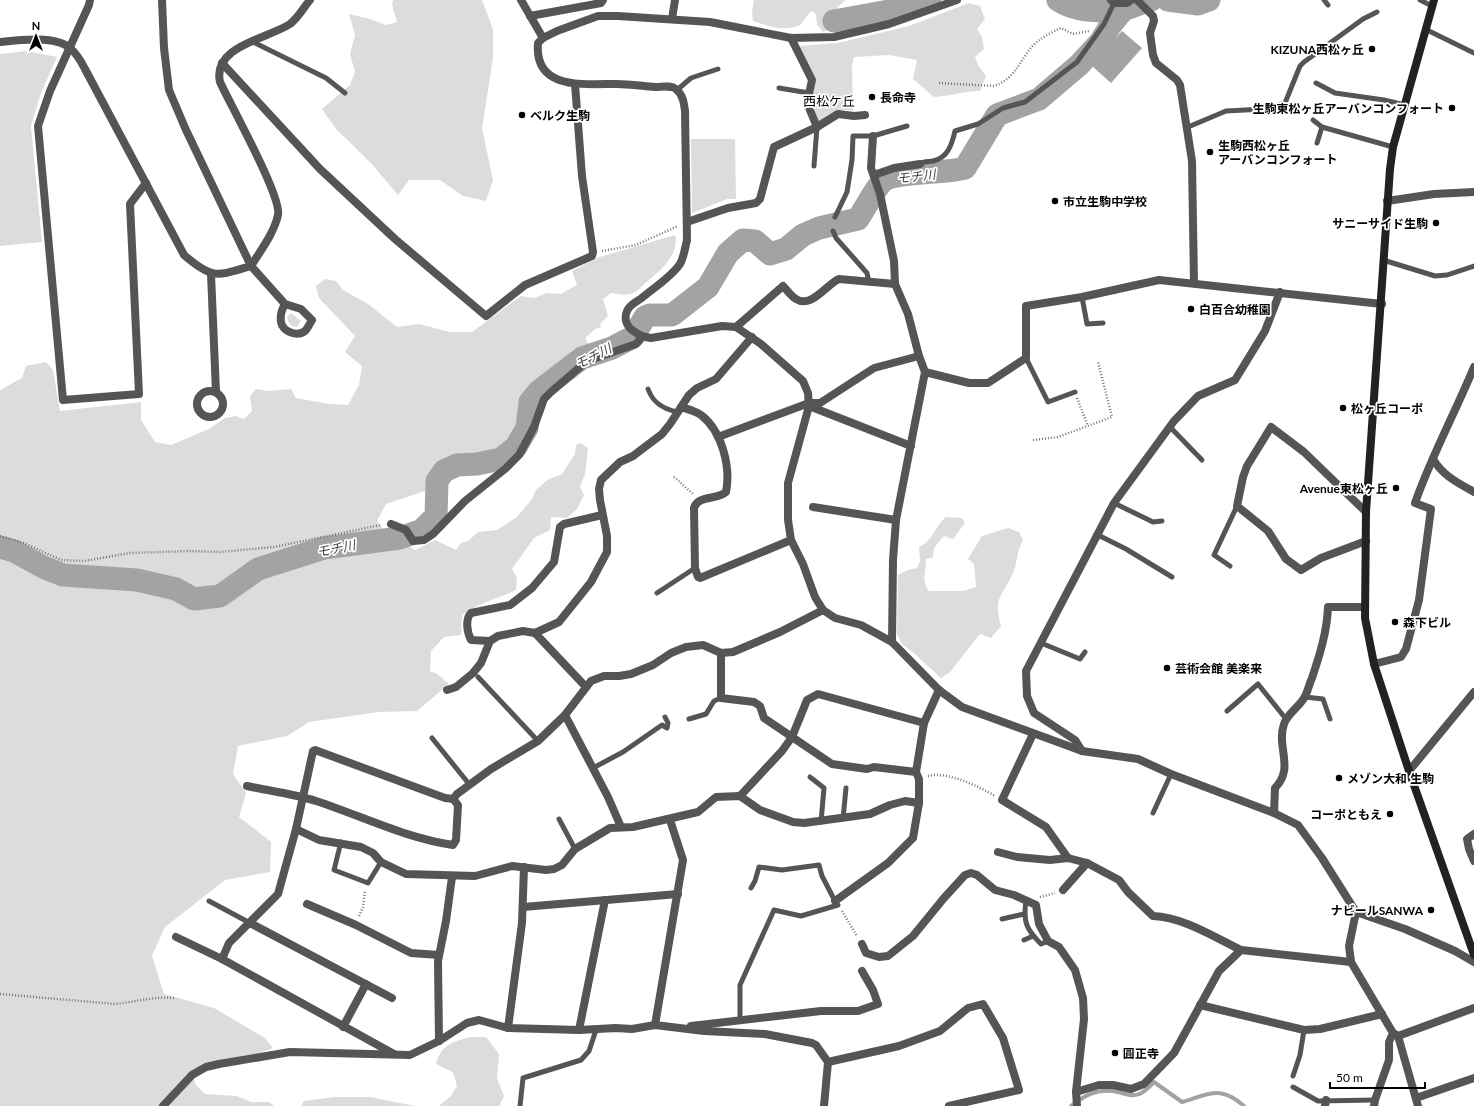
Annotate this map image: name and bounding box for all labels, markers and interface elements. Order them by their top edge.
north arrow [16,16,56,56]
text: N [32,19,40,32]
place label: KIZUNA西松ヶ丘 [1270,42,1364,57]
marker: KIZUNA西松ヶ丘 [1367,44,1377,54]
place label: 長命寺 [880,90,916,105]
marker: 長命寺 [867,92,877,102]
district label: 西松ケ丘 [803,93,855,109]
place label: 生駒東松ヶ丘アーバンコンフォート [1253,101,1444,116]
marker: 生駒東松ヶ丘アーバンコンフォート [1447,103,1457,113]
place label: ベルク生駒 [530,108,590,123]
marker: ベルク生駒 [517,110,527,120]
place label: 生駒西松ヶ丘 アーバンコンフォート [1218,138,1337,167]
marker: 生駒西松ヶ丘 アーバンコンフォート [1205,147,1215,157]
water label: モチ川 [896,166,938,186]
place label: 市立生駒中学校 [1063,194,1147,209]
marker: 市立生駒中学校 [1050,196,1060,206]
place label: サニーサイド生駒 [1332,216,1428,231]
marker: サニーサイド生駒 [1431,218,1441,228]
place label: 白百合幼稚園 [1199,302,1271,317]
marker: 白百合幼稚園 [1186,304,1196,314]
water label: モチ川 [572,339,616,372]
place label: 松ヶ丘コーポ [1351,401,1423,416]
marker: 松ヶ丘コーポ [1338,403,1348,413]
place label: Avenue東松ヶ丘 [1299,481,1388,496]
marker: Avenue東松ヶ丘 [1391,483,1401,493]
water label: モチ川 [315,536,359,560]
place label: 森下ビル [1403,615,1451,630]
marker: 森下ビル [1390,617,1400,627]
place label: 芸術会館 美楽来 [1175,661,1262,676]
marker: 芸術会館 美楽来 [1162,663,1172,673]
place label: メゾン大和 生駒 [1347,771,1434,786]
marker: メゾン大和 生駒 [1334,773,1344,783]
place label: コーポともえ [1310,807,1382,822]
marker: コーポともえ [1385,809,1395,819]
place label: ナビールSANWA [1331,903,1424,918]
marker: ナビールSANWA [1426,905,1436,915]
place label: 圓正寺 [1123,1046,1159,1061]
marker: 圓正寺 [1110,1048,1120,1058]
scale bar [1330,1064,1425,1090]
text: 50 m [1336,1070,1363,1085]

